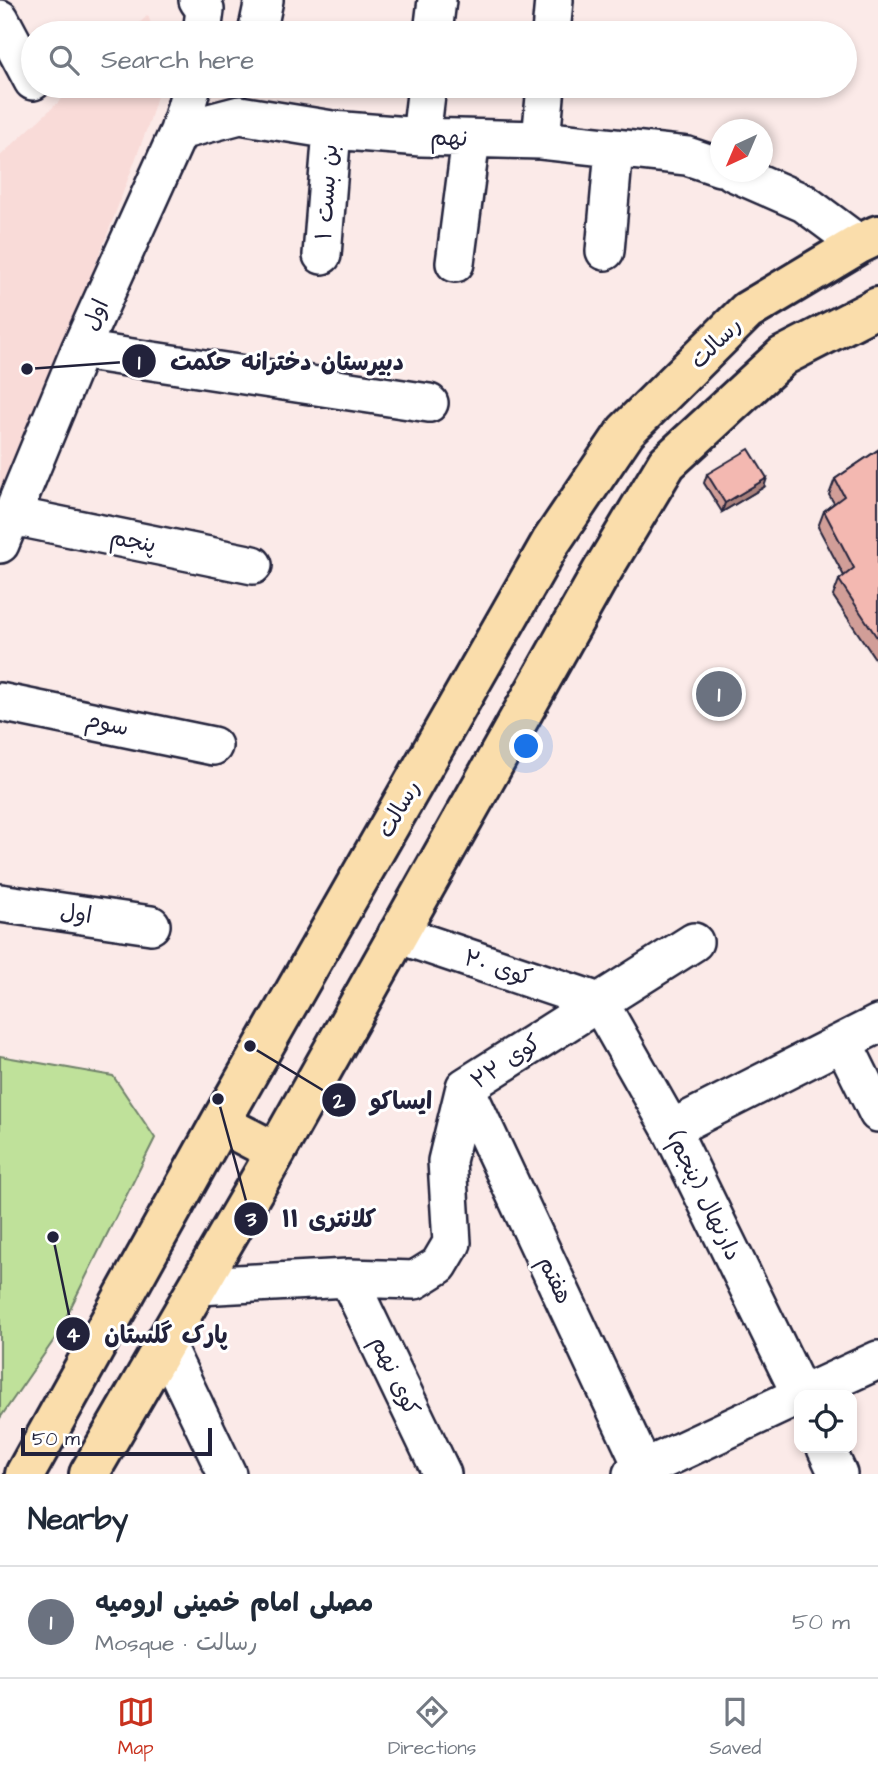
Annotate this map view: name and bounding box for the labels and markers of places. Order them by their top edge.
callout: دبیرستان دخترانه حکمت [122,339,418,384]
pin: 1 [696,668,742,720]
callout: ایساکو [321,1078,446,1123]
callout: کلانتری ۱۱ [233,1196,390,1241]
callout: پارک گلستان [55,1312,242,1357]

